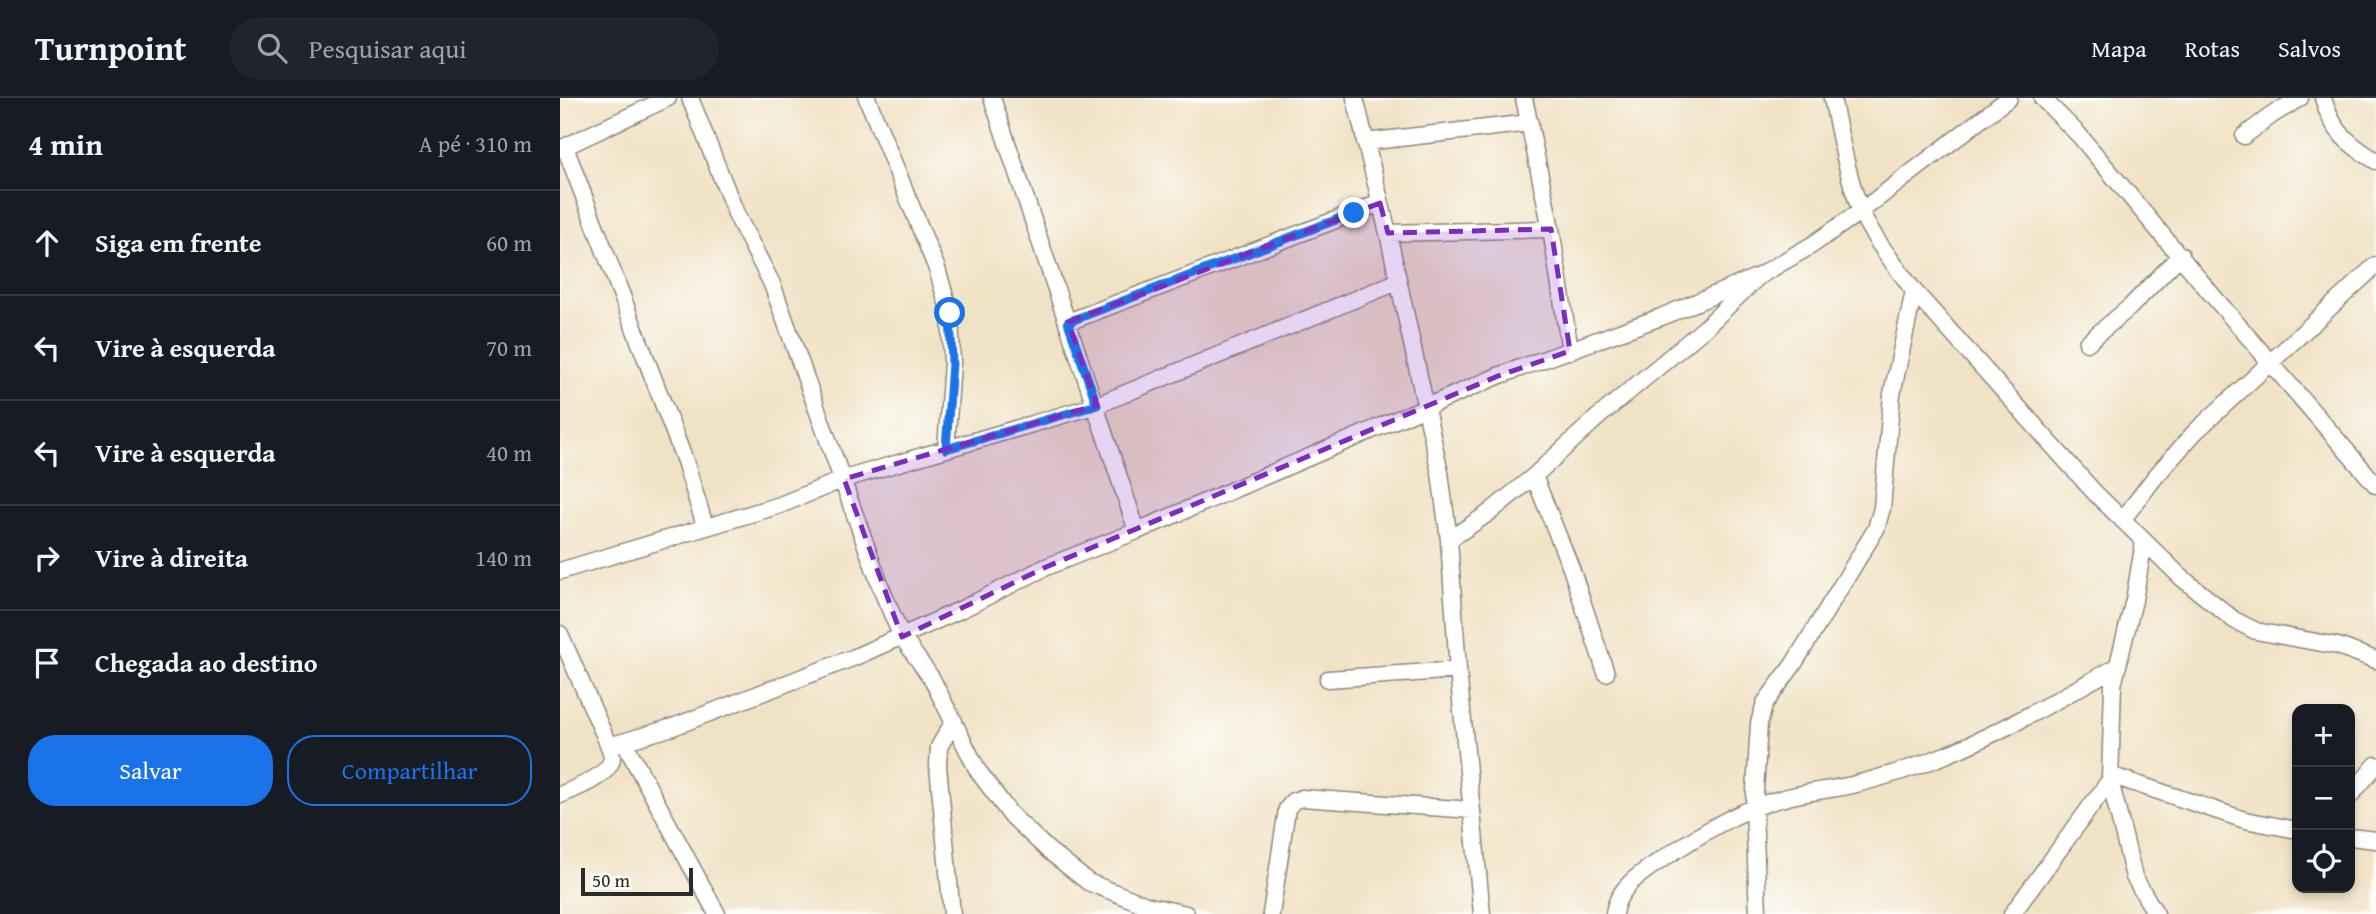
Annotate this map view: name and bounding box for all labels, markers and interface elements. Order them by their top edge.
search box [229,17,719,80]
text: Turnpoint [35,24,187,72]
icon: search [253,29,291,67]
text: Pesquisar aqui [309,29,467,68]
text: Mapa [2091,31,2147,66]
text: Rotas [2185,31,2240,66]
text: Salvos [2278,31,2341,66]
text: 4 min [28,122,103,166]
text: A pé · 310 m [419,127,532,160]
route end [1338,197,1369,228]
text: Siga em frente [95,223,262,262]
icon: ahead [28,224,66,262]
text: 60 m [486,226,532,259]
route start [934,297,965,328]
text: Vire à esquerda [95,328,276,367]
icon: left [28,329,66,367]
text: 70 m [486,331,532,364]
text: Vire à esquerda [95,433,276,472]
icon: left [28,434,66,472]
text: 40 m [486,436,532,469]
text: Vire à direita [95,538,248,577]
icon: right [28,539,66,577]
text: 140 m [475,541,532,574]
text: Chegada ao destino [95,643,318,682]
icon: arrive [28,644,66,682]
map controls [2292,704,2355,893]
button: + [2292,704,2355,767]
button: Salvar [28,735,273,806]
button: Compartilhar [287,735,532,806]
button: − [2292,767,2355,830]
button: locate [2292,830,2355,893]
scale bar [581,865,693,897]
text: 50 m [592,866,630,894]

